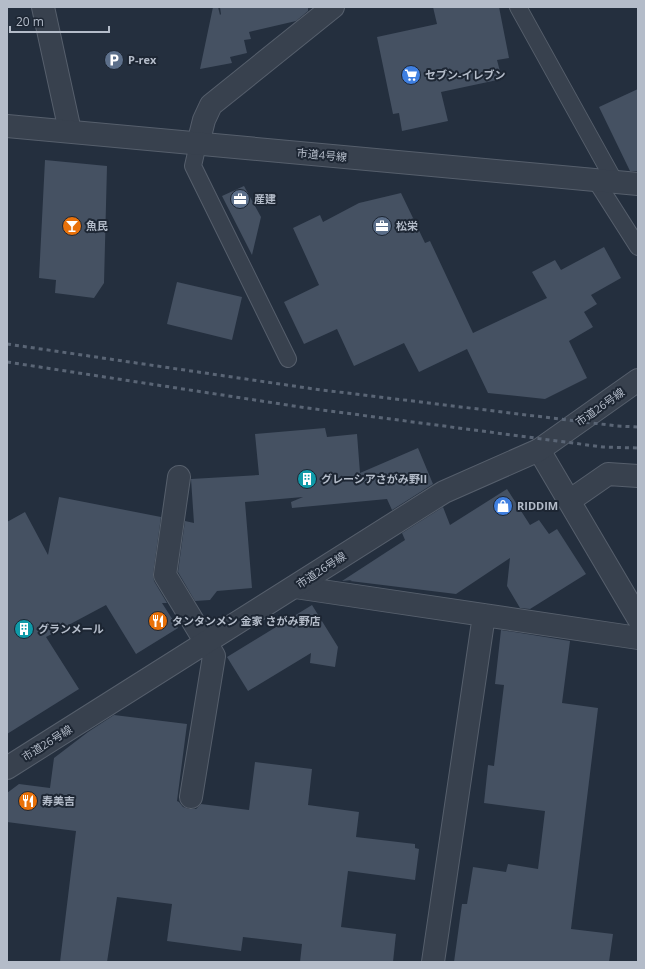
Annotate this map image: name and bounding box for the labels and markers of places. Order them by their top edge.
parking icon: P-rex [103,49,125,71]
place label: P-rex [128,52,157,67]
supermarket icon: セブン-イレブン [400,64,422,86]
place label: セブン-イレブン [425,67,506,82]
office icon: 産建 [229,188,251,210]
place label: 産建 [254,191,276,206]
bar icon: 魚民 [61,215,83,237]
office icon: 松栄 [371,215,393,237]
place label: 魚民 [86,218,108,233]
place label: 松栄 [396,218,418,233]
building icon: グレーシアさがみ野II [296,468,318,490]
place label: グレーシアさがみ野II [321,471,427,486]
shop icon: RIDDIM [492,495,514,517]
place label: RIDDIM [517,498,558,513]
restaurant icon: タンタンメン 金家 さがみ野店 [147,610,169,632]
place label: タンタンメン 金家 さがみ野店 [172,613,320,628]
building icon: グランメール [13,618,35,640]
place label: グランメール [38,621,104,636]
restaurant icon: 寿美吉 [17,790,39,812]
place label: 寿美吉 [42,793,75,808]

